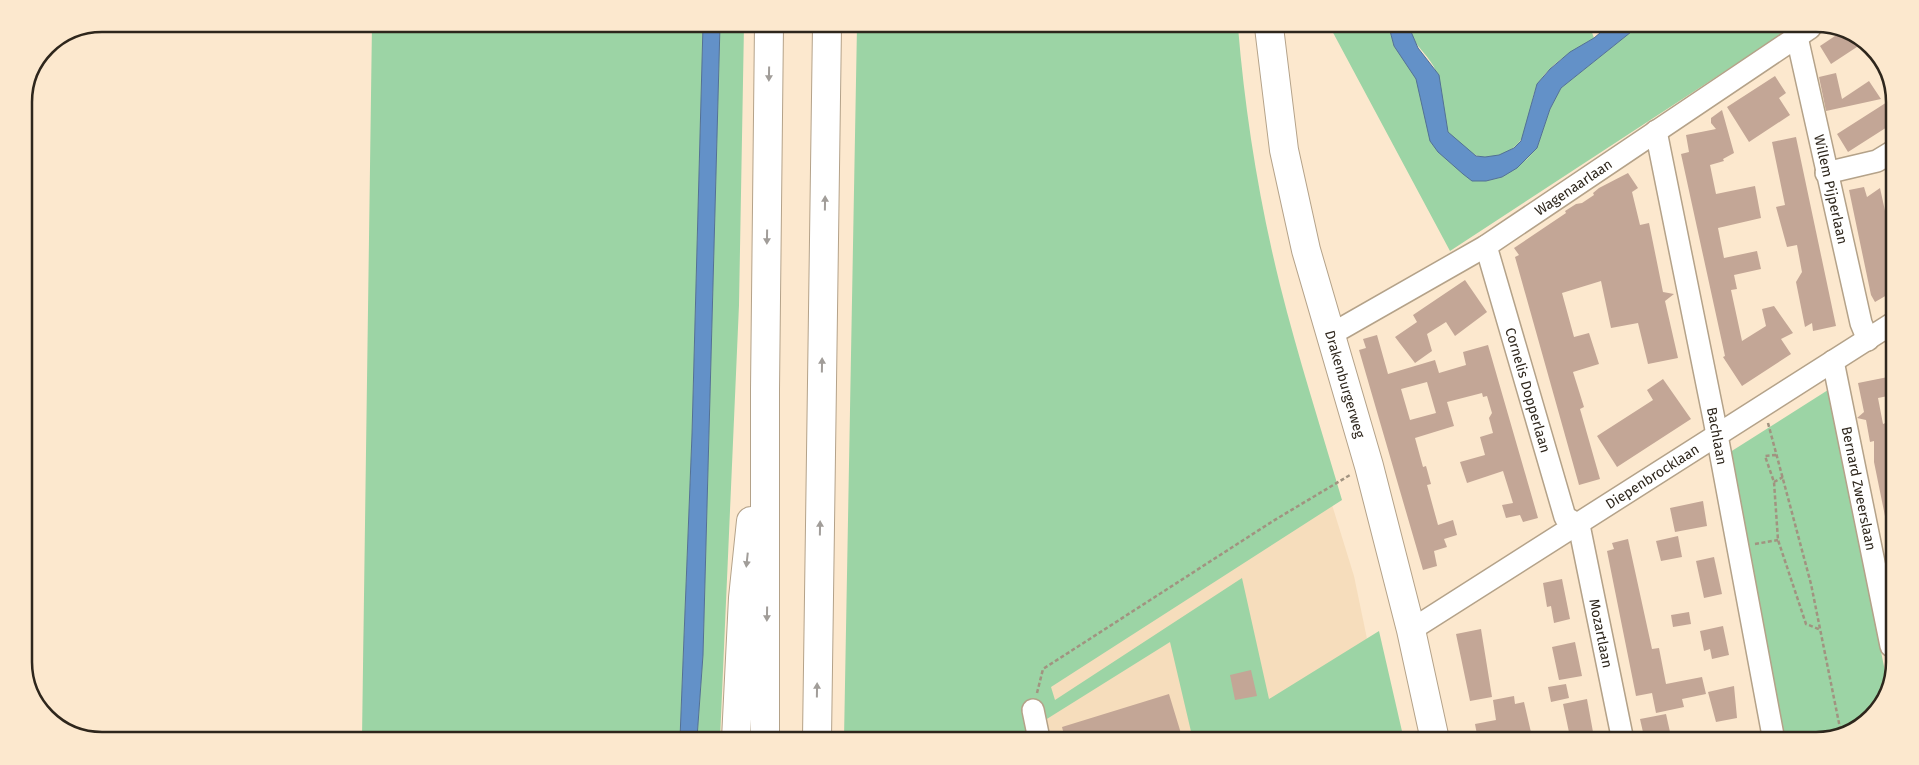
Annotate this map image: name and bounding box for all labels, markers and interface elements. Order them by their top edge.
one-way arrow [765,66,773,82]
street label: Willem Pijperlaan [1810,133,1851,246]
street label: Wagenaarlaan [1532,156,1616,220]
one-way arrow [821,194,829,210]
one-way arrow [763,229,771,245]
street label: Cornelis Dopperlaan [1501,326,1554,455]
street label: Drakenburgerweg [1321,328,1369,441]
one-way arrow [818,357,826,373]
street label: Bachlaan [1703,406,1730,466]
street label: Bernard Zweerslaan [1838,425,1879,552]
street label: Diepenbrocklaan [1603,441,1702,513]
one-way arrow [816,519,824,535]
one-way arrow [743,552,751,568]
street label: Mozartlaan [1585,597,1616,670]
one-way arrow [763,606,771,622]
one-way arrow [814,682,822,698]

